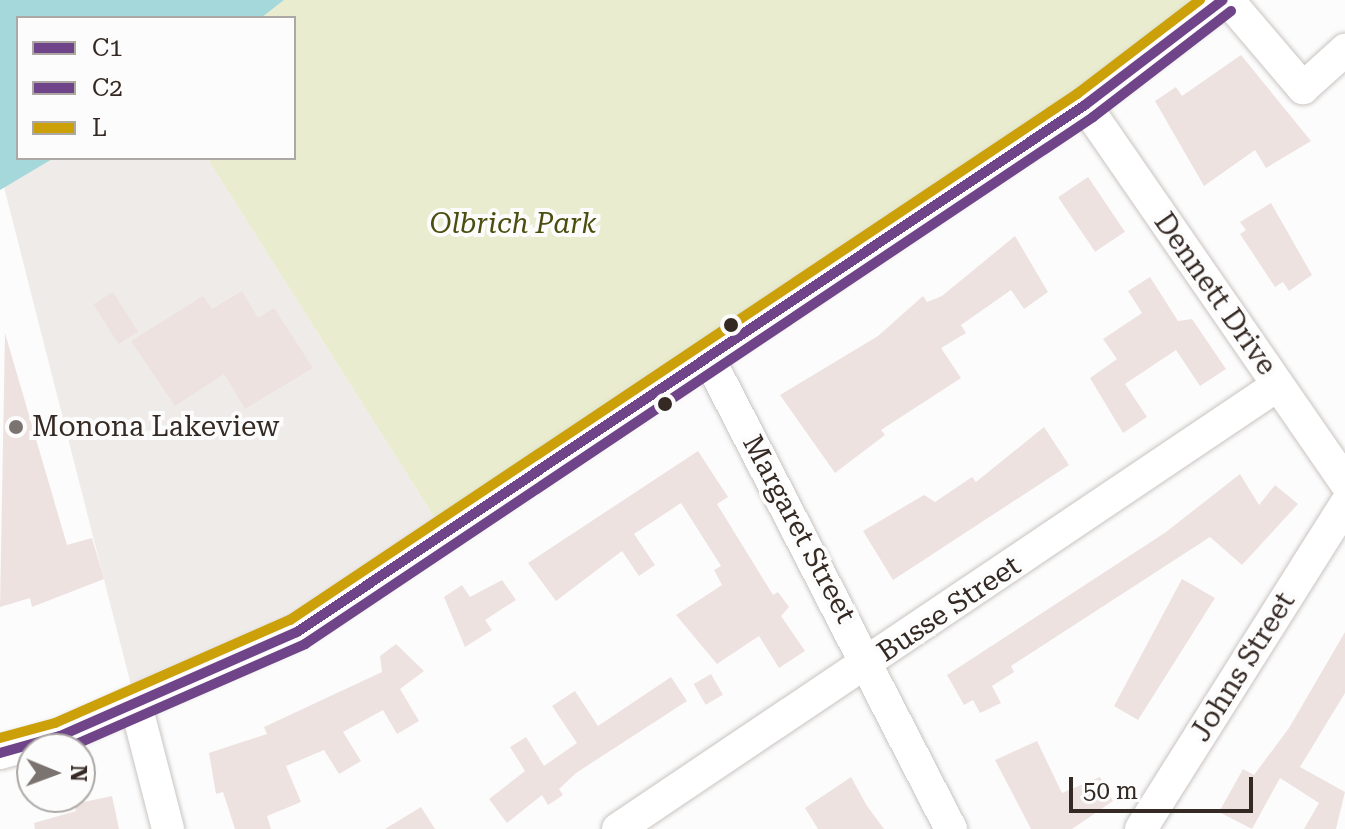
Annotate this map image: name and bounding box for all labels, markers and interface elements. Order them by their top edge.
legend [16,16,296,160]
text: C1 [92,34,123,62]
text: C2 [92,74,123,102]
text: L [92,114,107,142]
park label: Olbrich Park [430,207,596,241]
street label: Dennett Drive [1147,207,1283,381]
unlabelled marker [723,317,739,333]
unlabelled marker [657,396,673,412]
place label: Monona Lakeview [32,410,279,444]
marker: Monona Lakeview [7,418,25,436]
street label: Margaret Street [735,429,863,629]
street label: Busse Street [871,549,1027,669]
street label: Johns Street [1184,586,1302,748]
north arrow [16,733,96,813]
scale bar [1073,761,1257,811]
text: N [66,765,91,782]
text: 50 m [1083,777,1138,805]

